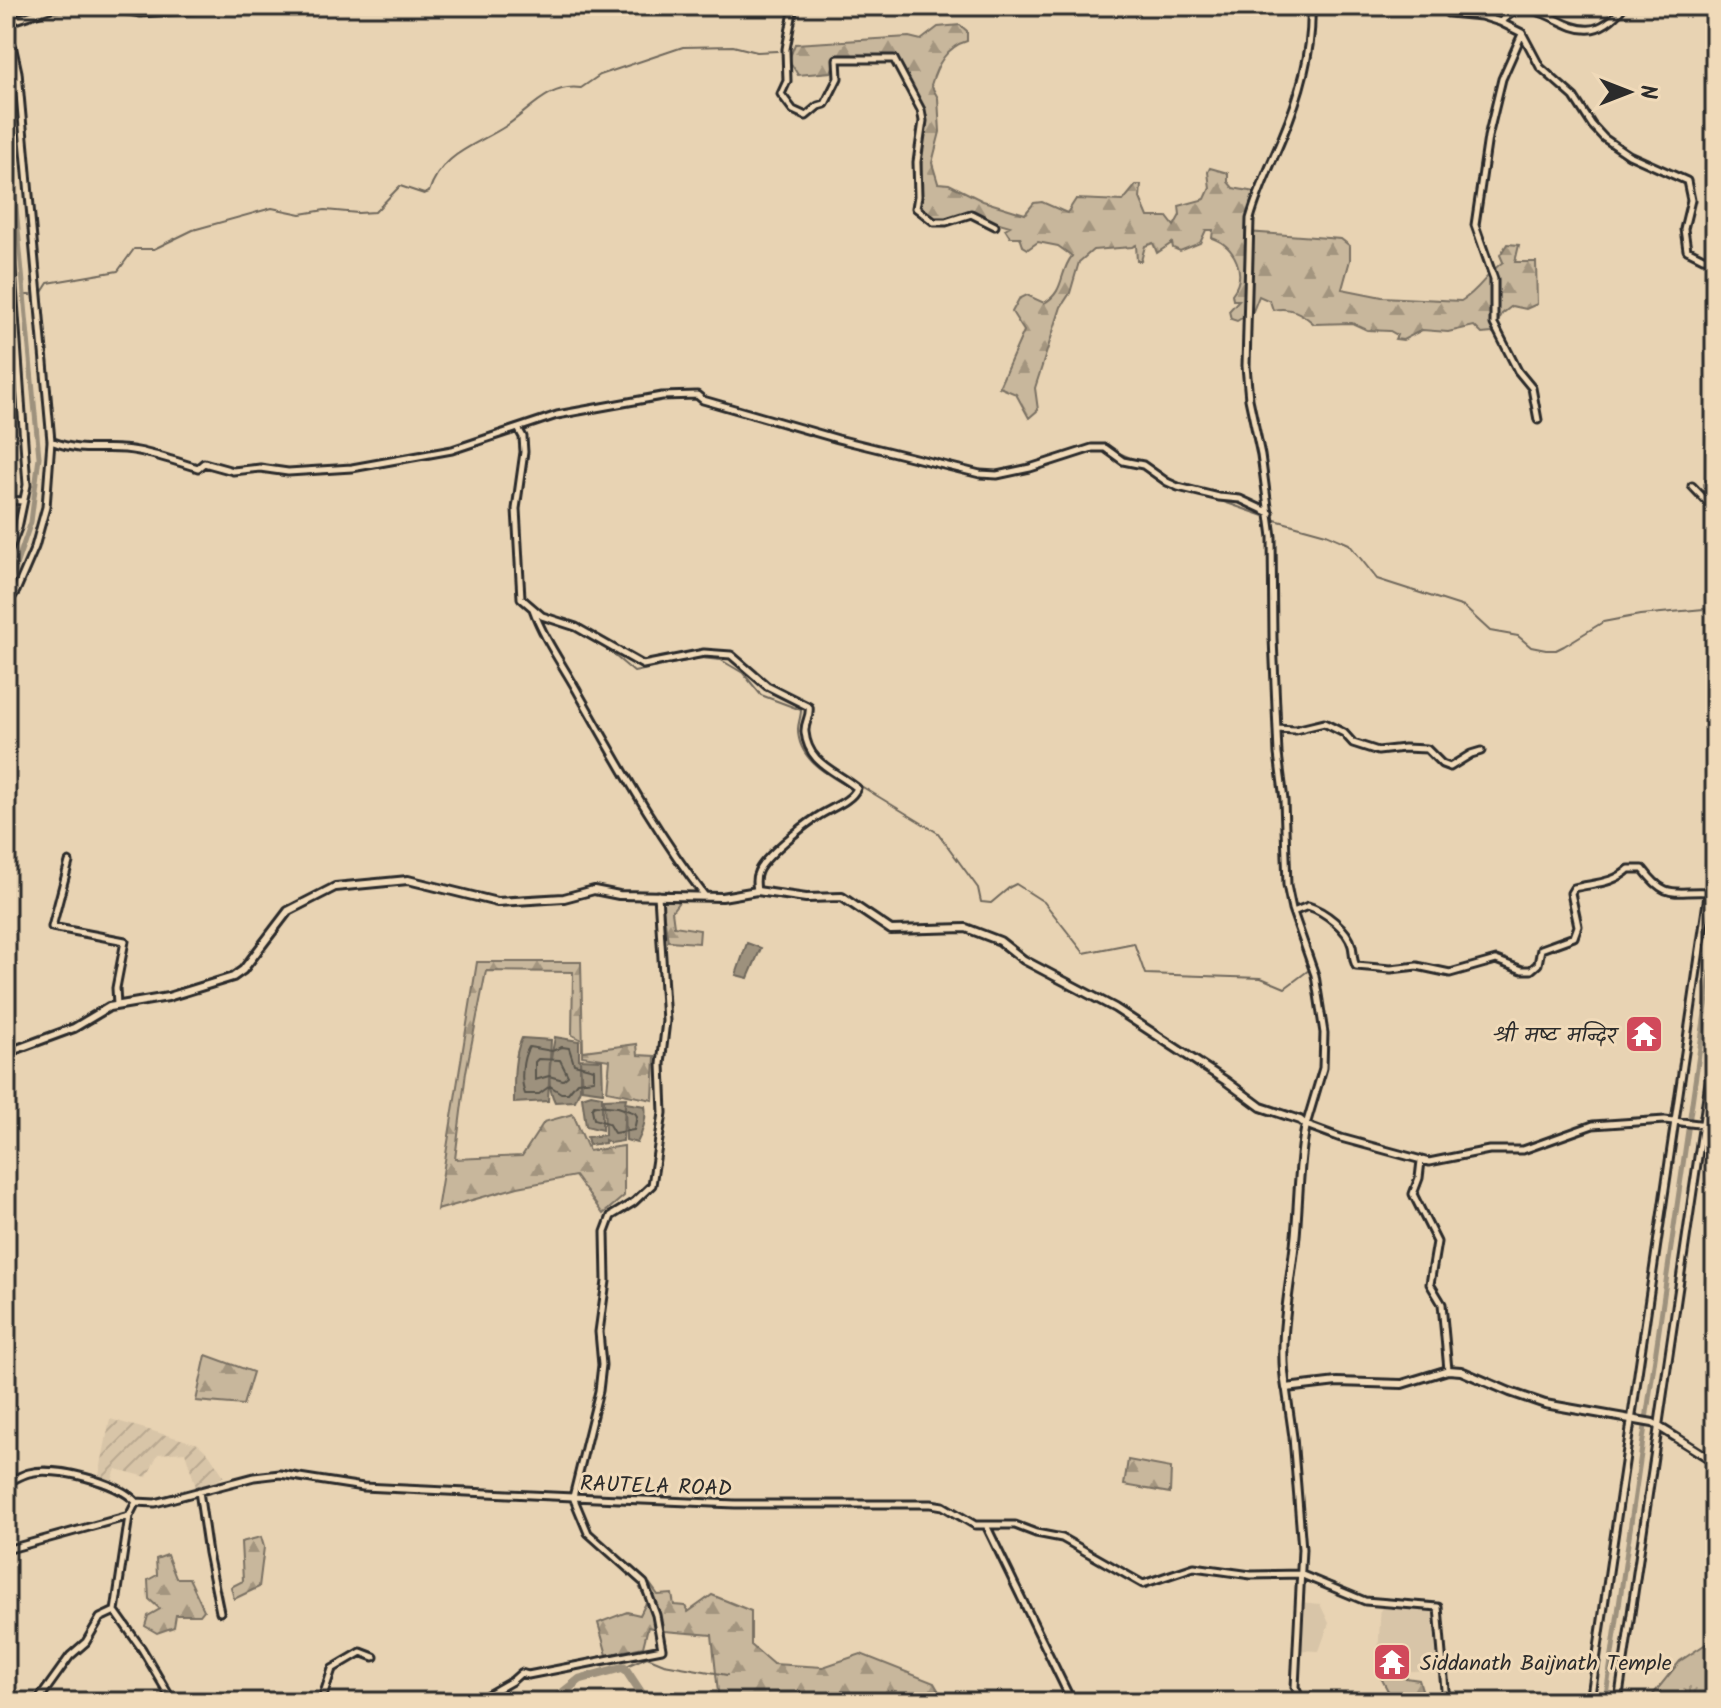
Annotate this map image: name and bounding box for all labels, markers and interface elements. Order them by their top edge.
north arrow [1589,52,1669,132]
text: N [1629,85,1664,99]
temple icon: श्री मष्ट मन्दिर [1623,1013,1665,1055]
place label: श्री मष्ट मन्दिर [1492,1019,1620,1054]
street label: RAUTELA ROAD [579,1467,733,1508]
temple icon: Siddanath Baijnath Temple [1371,1641,1413,1683]
place label: Siddanath Baijnath Temple [1420,1647,1672,1682]

